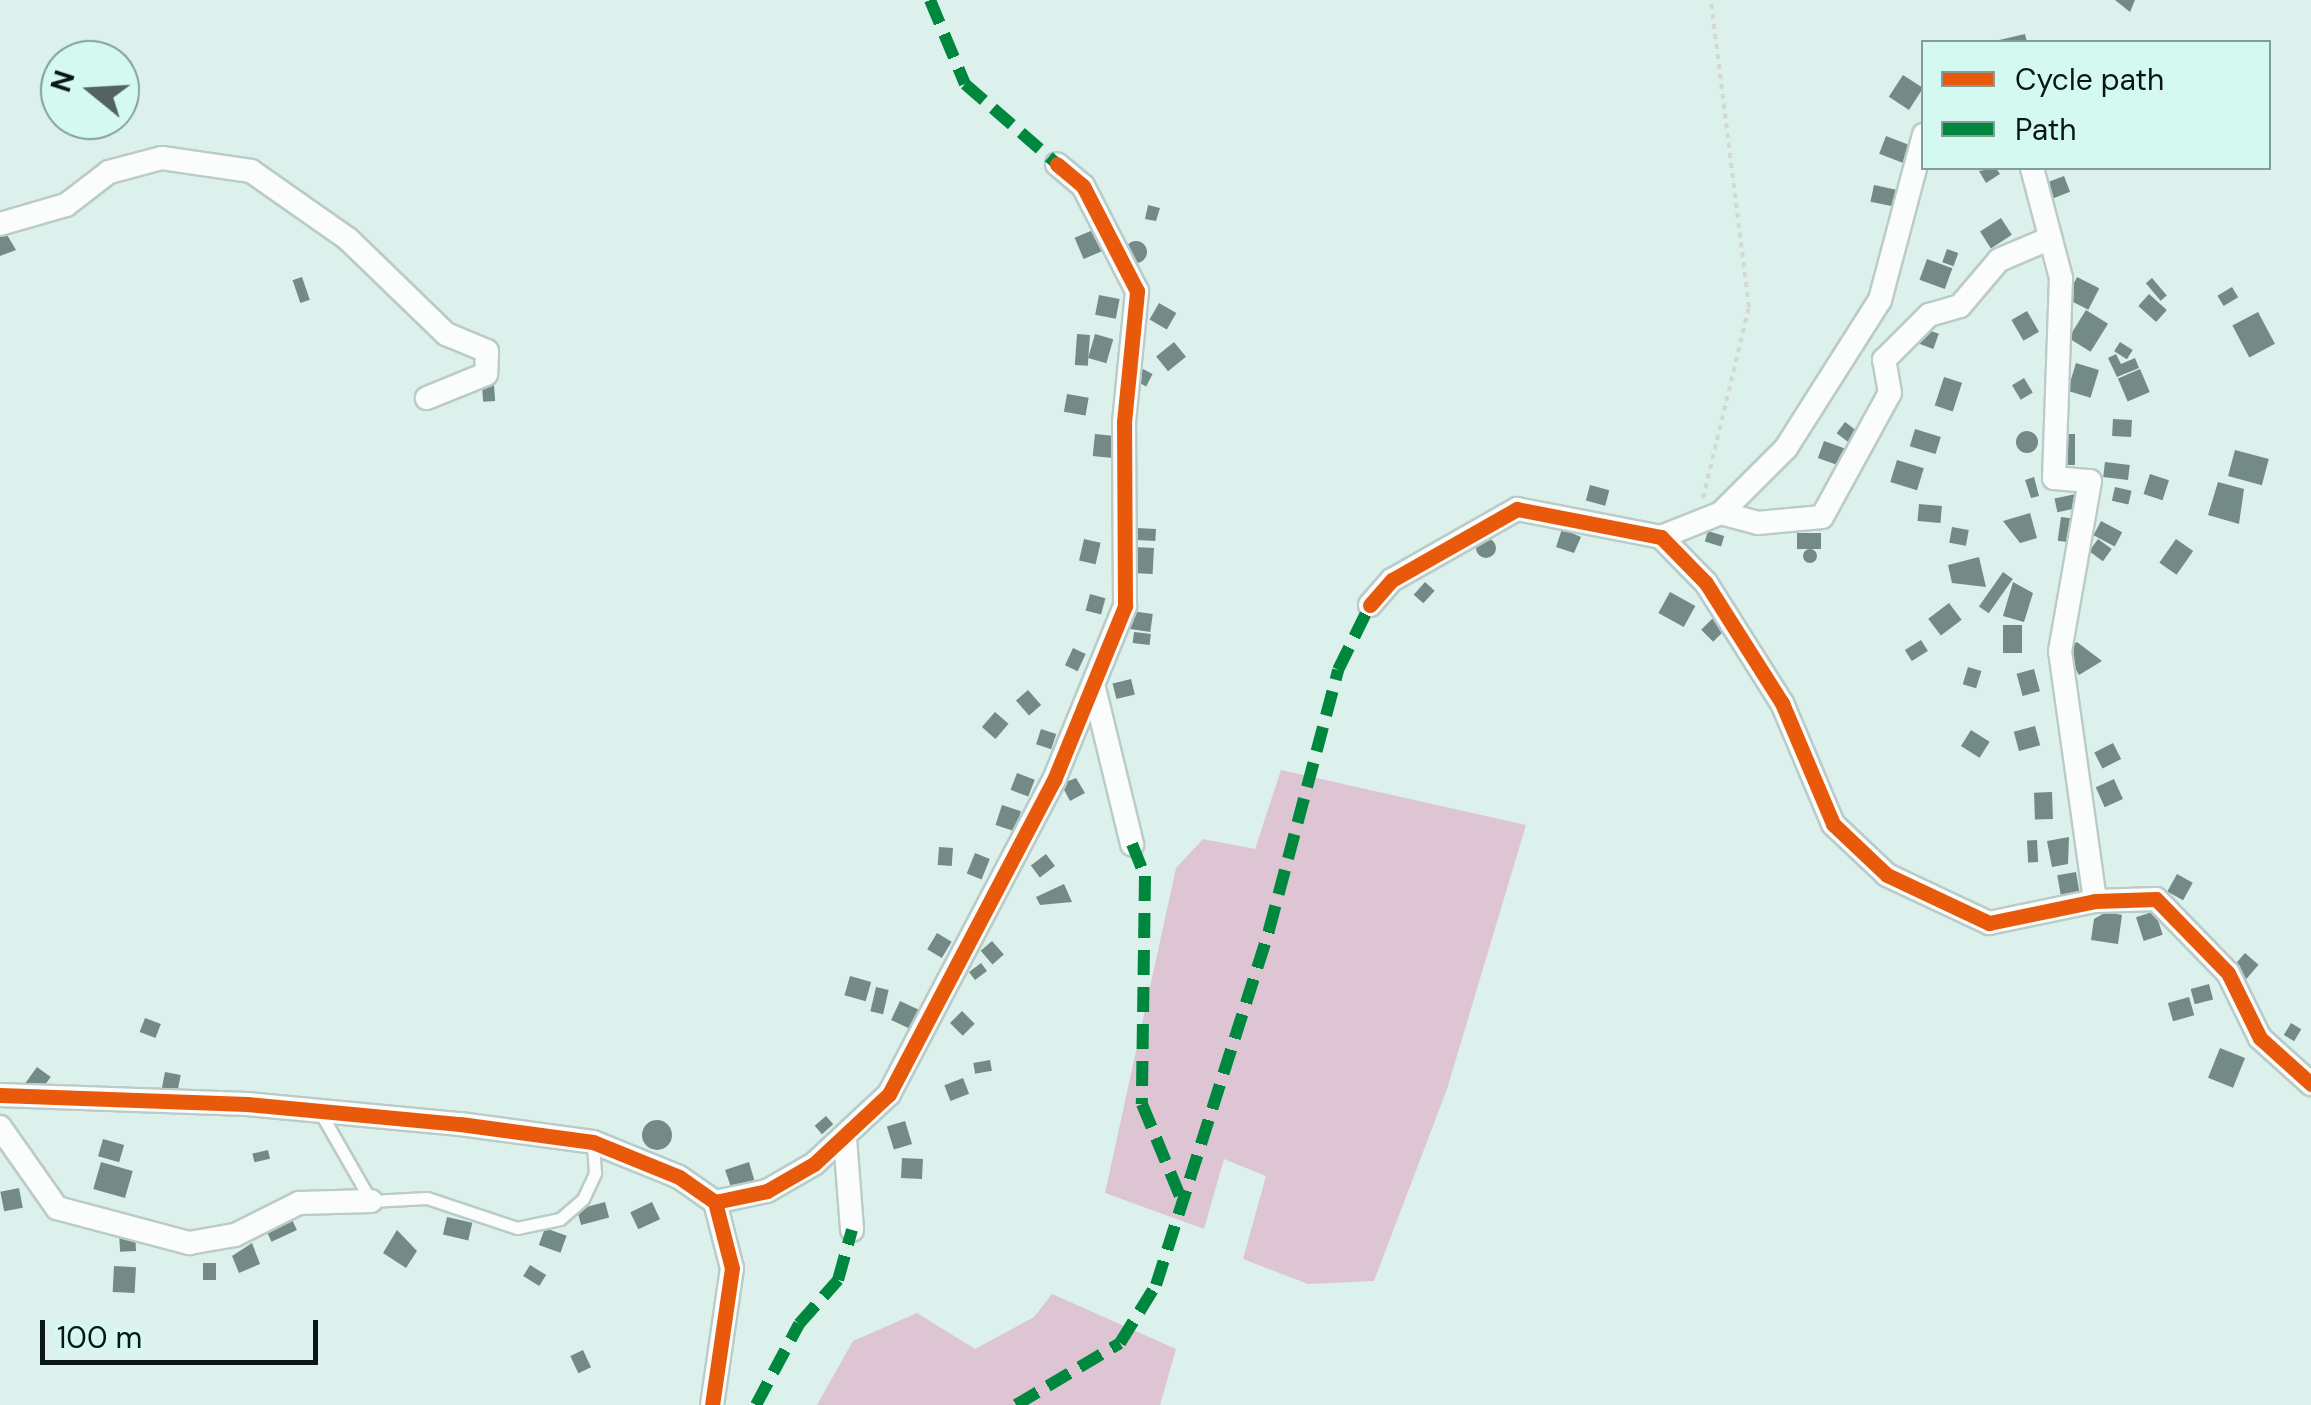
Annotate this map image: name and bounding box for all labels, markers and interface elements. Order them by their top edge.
north arrow [40,40,140,140]
legend [1921,40,2271,170]
text: Cycle path [2015,60,2164,99]
text: N [42,66,84,97]
text: Path [2015,110,2077,149]
scale bar [45,1300,322,1362]
text: 100 m [57,1318,142,1357]

